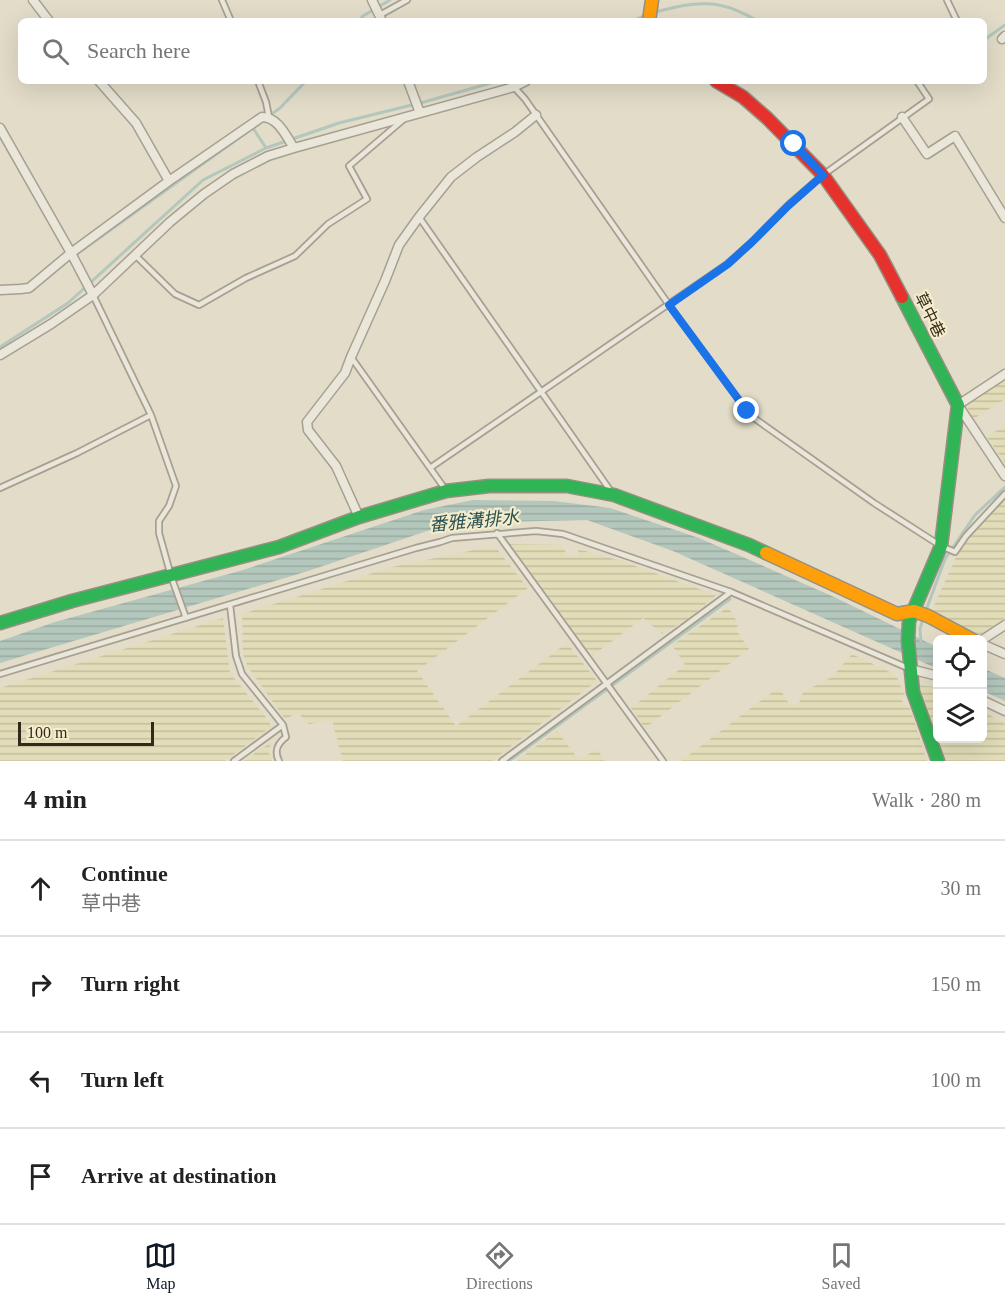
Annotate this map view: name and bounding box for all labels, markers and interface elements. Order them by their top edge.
search box [18,18,987,84]
icon: search [39,35,72,68]
text: Search here [87,38,190,63]
route start [780,130,806,156]
street label: 草中巷 [912,290,948,340]
route end [733,397,759,423]
water label: 番雅溝排水 [428,507,521,535]
map controls [933,635,987,743]
button: locate [933,635,987,689]
button: layers [933,689,987,743]
scale bar [18,719,154,746]
text: 100 m [27,724,67,741]
text: 4 min [24,785,87,814]
text: Walk · 280 m [872,789,981,811]
text: Continue [81,861,168,886]
icon: ahead [24,872,57,905]
text: 30 m [940,877,981,899]
text: 草中巷 [81,892,141,914]
icon: right [24,968,57,1001]
text: Turn right [81,971,180,996]
text: 150 m [930,973,981,995]
icon: left [24,1064,57,1097]
text: Turn left [81,1067,164,1092]
text: 100 m [930,1069,981,1091]
icon: arrive [24,1160,57,1193]
text: Arrive at destination [81,1163,277,1188]
tab: Map [144,1239,177,1293]
tab: Directions [466,1239,533,1293]
tab: Saved [821,1239,861,1293]

